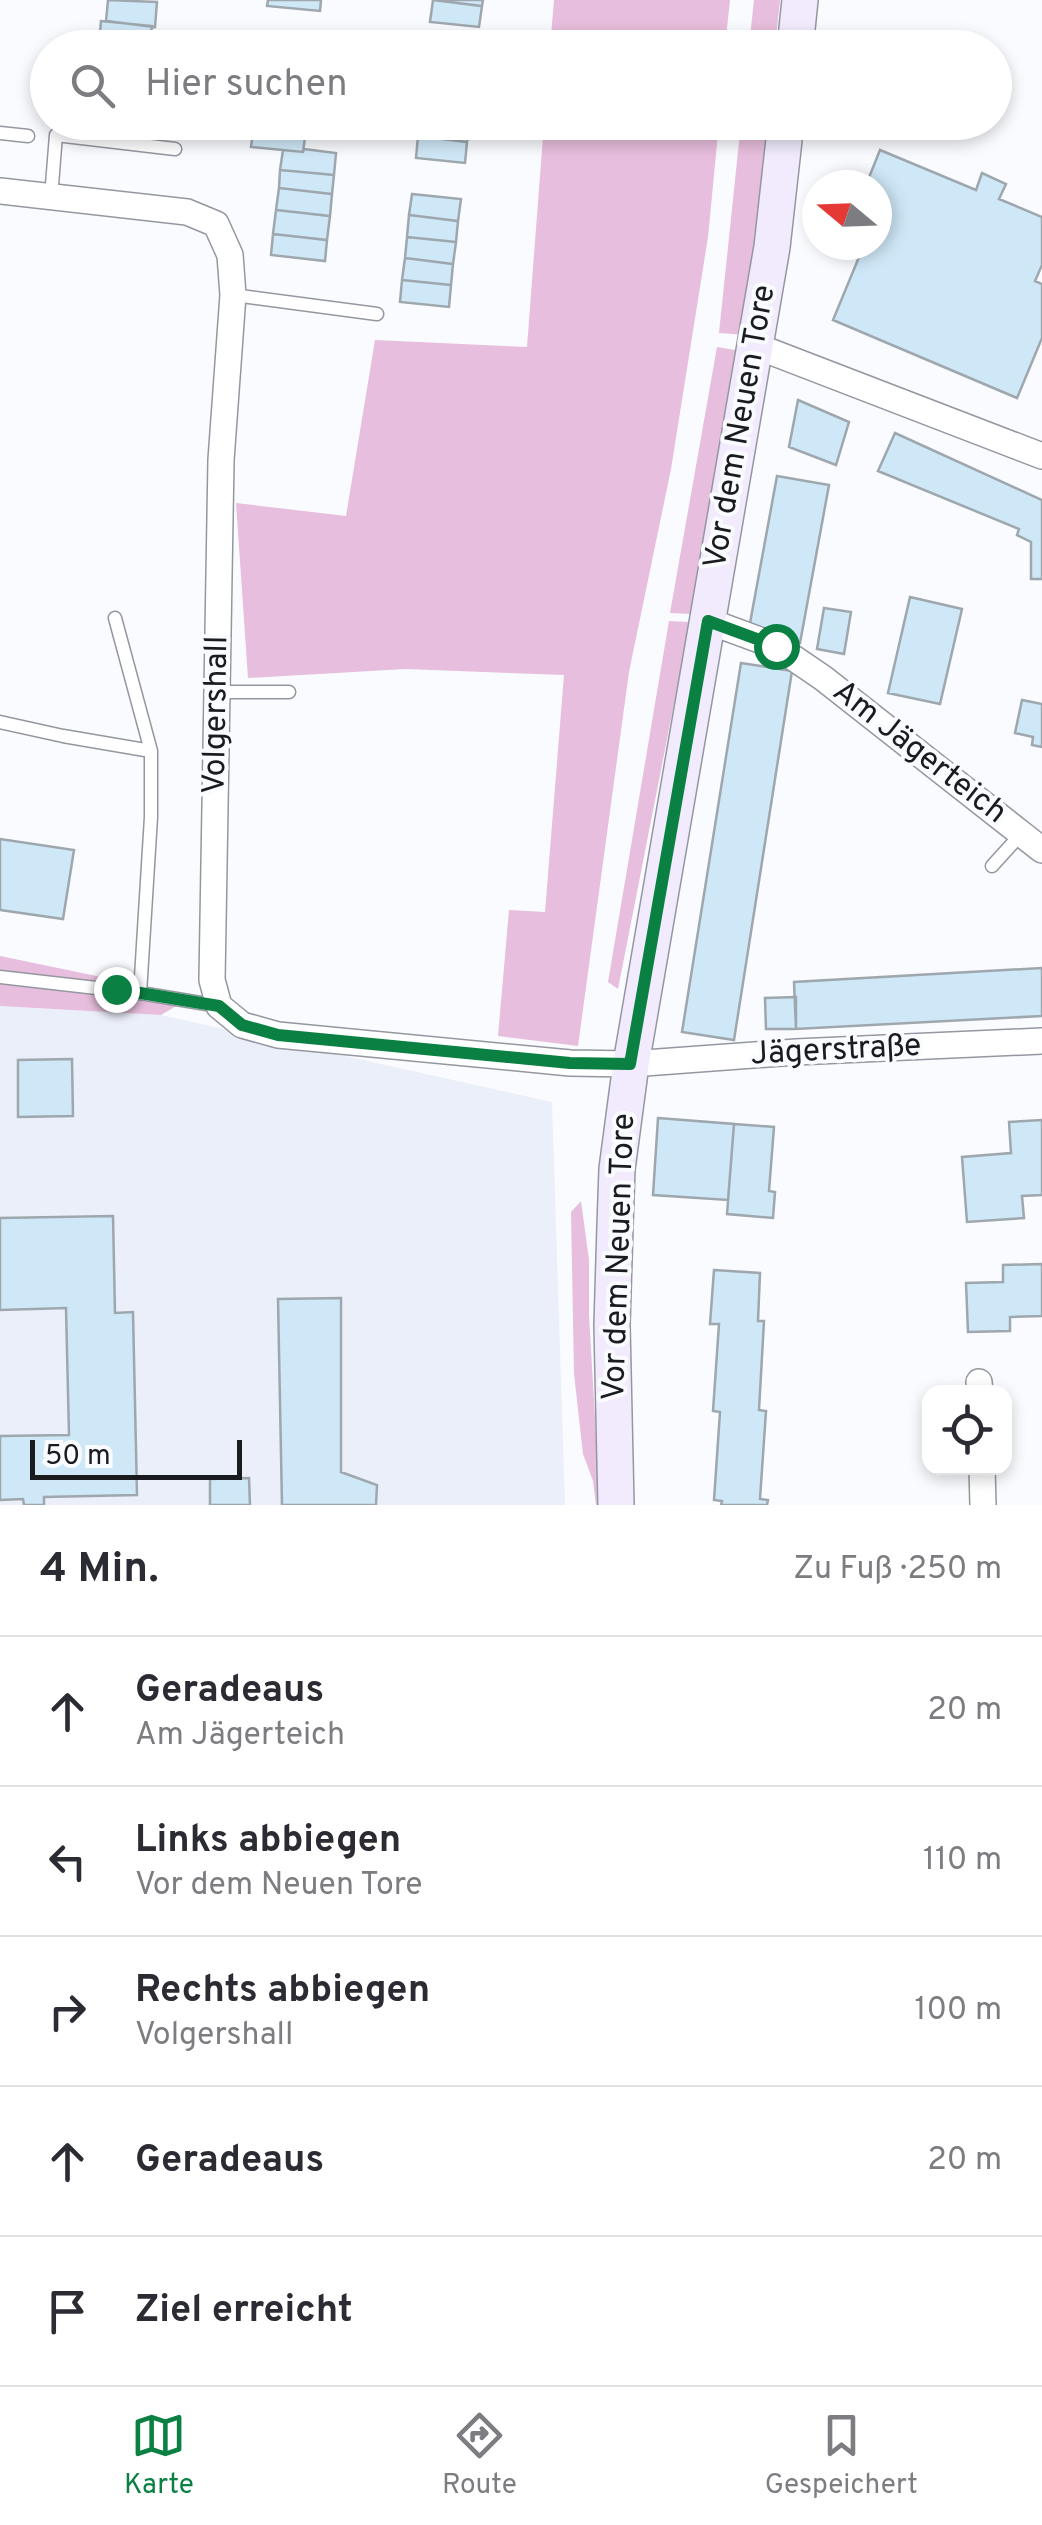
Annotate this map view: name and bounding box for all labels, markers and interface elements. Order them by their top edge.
search box [30,30,1012,140]
icon: search [65,58,120,113]
text: Hier suchen [145,61,348,110]
north arrow [802,170,892,260]
street label: Vor dem Neuen Tore [696,282,786,572]
route start [754,624,800,670]
street label: Volgershall [196,635,238,795]
street label: Am Jägerteich [824,673,1014,833]
route end [94,967,140,1013]
street label: Jägerstraße [750,1027,922,1075]
street label: Vor dem Neuen Tore [595,1113,645,1401]
map controls [922,1385,1012,1475]
button: locate [922,1385,1012,1475]
scale bar [30,1435,242,1480]
text: 50 m [45,1439,111,1475]
text: 4 Min. [40,1544,159,1597]
text: Zu Fuß · 250 m [793,1550,1002,1590]
text: Geradeaus [135,1667,324,1716]
icon: ahead [40,1684,95,1739]
text: 20 m [927,1691,1002,1731]
text: Am Jägerteich [135,1716,345,1756]
text: Links abbiegen [135,1817,401,1866]
icon: left [40,1834,95,1889]
text: 110 m [923,1841,1002,1881]
text: Vor dem Neuen Tore [135,1866,423,1906]
text: Rechts abbiegen [135,1967,430,2016]
icon: right [40,1984,95,2039]
text: 100 m [915,1991,1002,2031]
text: Volgershall [135,2016,293,2056]
icon: ahead [40,2134,95,2189]
text: Geradeaus [135,2137,324,2186]
text: 20 m [927,2141,1002,2181]
icon: arrive [40,2284,95,2339]
text: Ziel erreicht [135,2287,353,2336]
tab: Karte [124,2408,194,2504]
tab: Route [442,2408,517,2504]
tab: Gespeichert [765,2408,918,2504]

